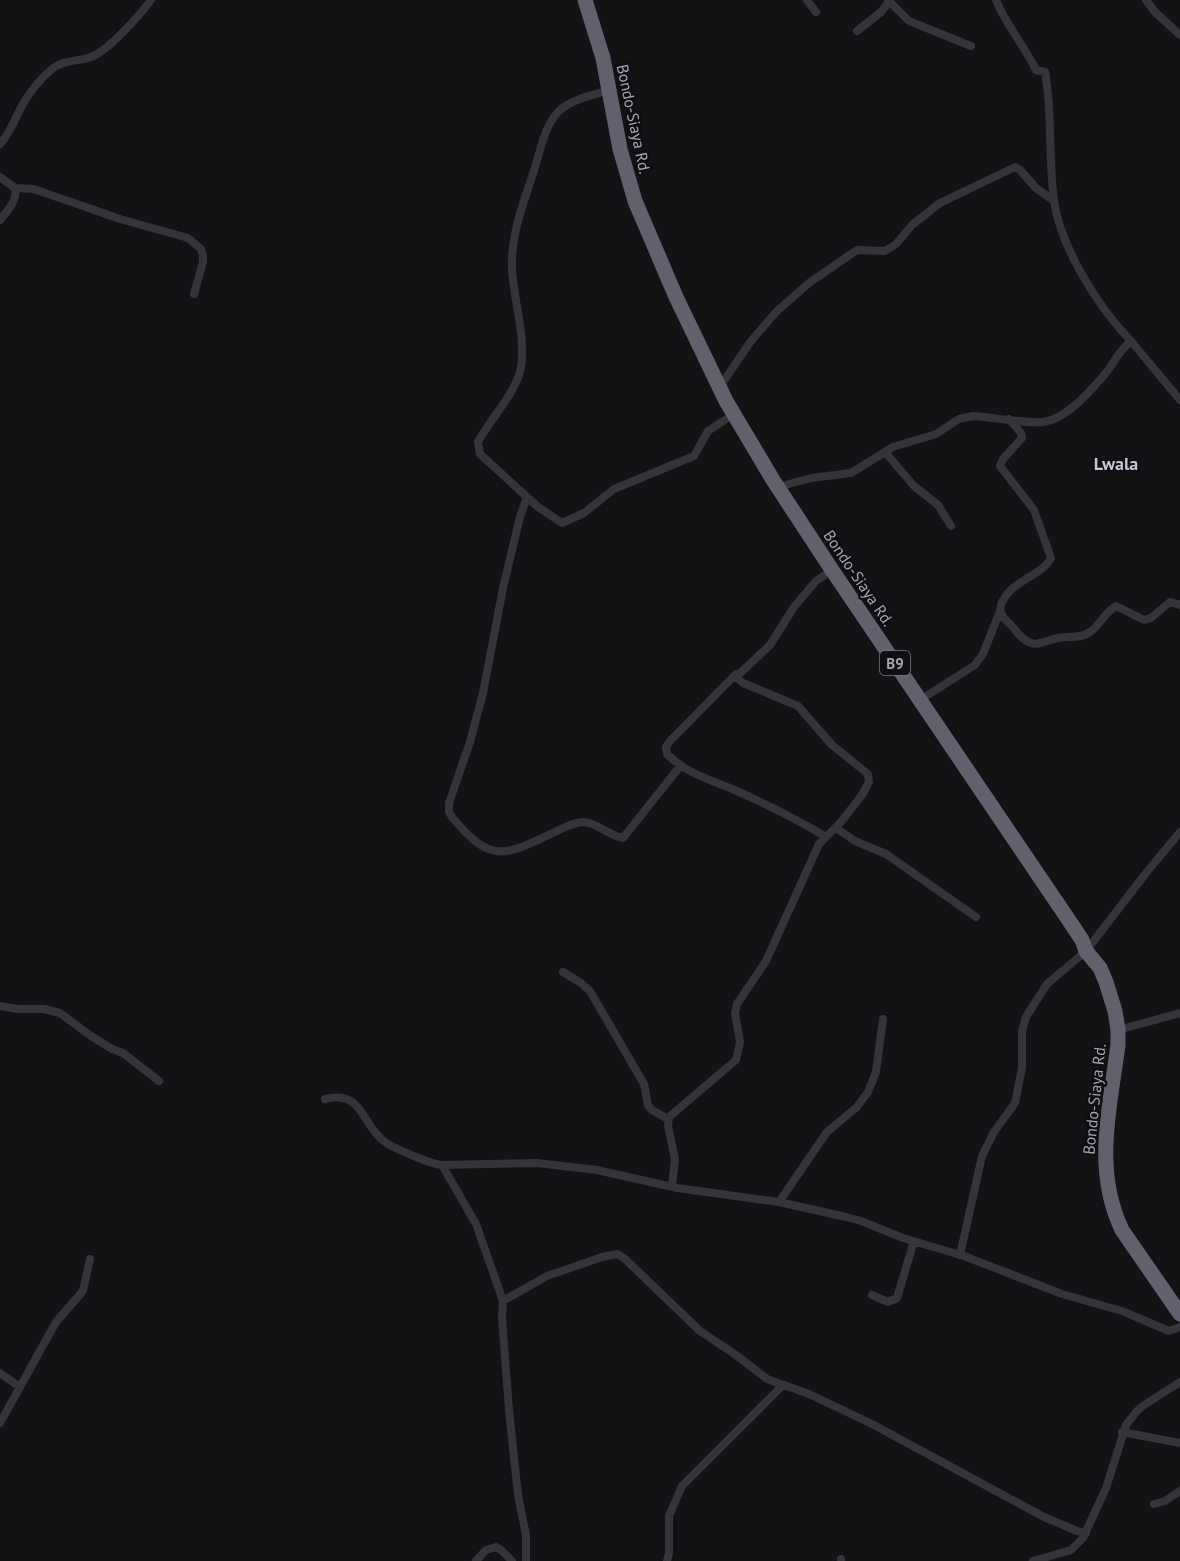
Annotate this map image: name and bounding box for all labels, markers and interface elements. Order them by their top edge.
street label: Bondo-Siaya Rd. [613,62,655,176]
district label: Lwala [1094,452,1138,475]
street label: Bondo-Siaya Rd. [820,526,898,630]
road number: B9 [880,651,910,675]
street label: Bondo-Siaya Rd. [1078,1042,1110,1156]

